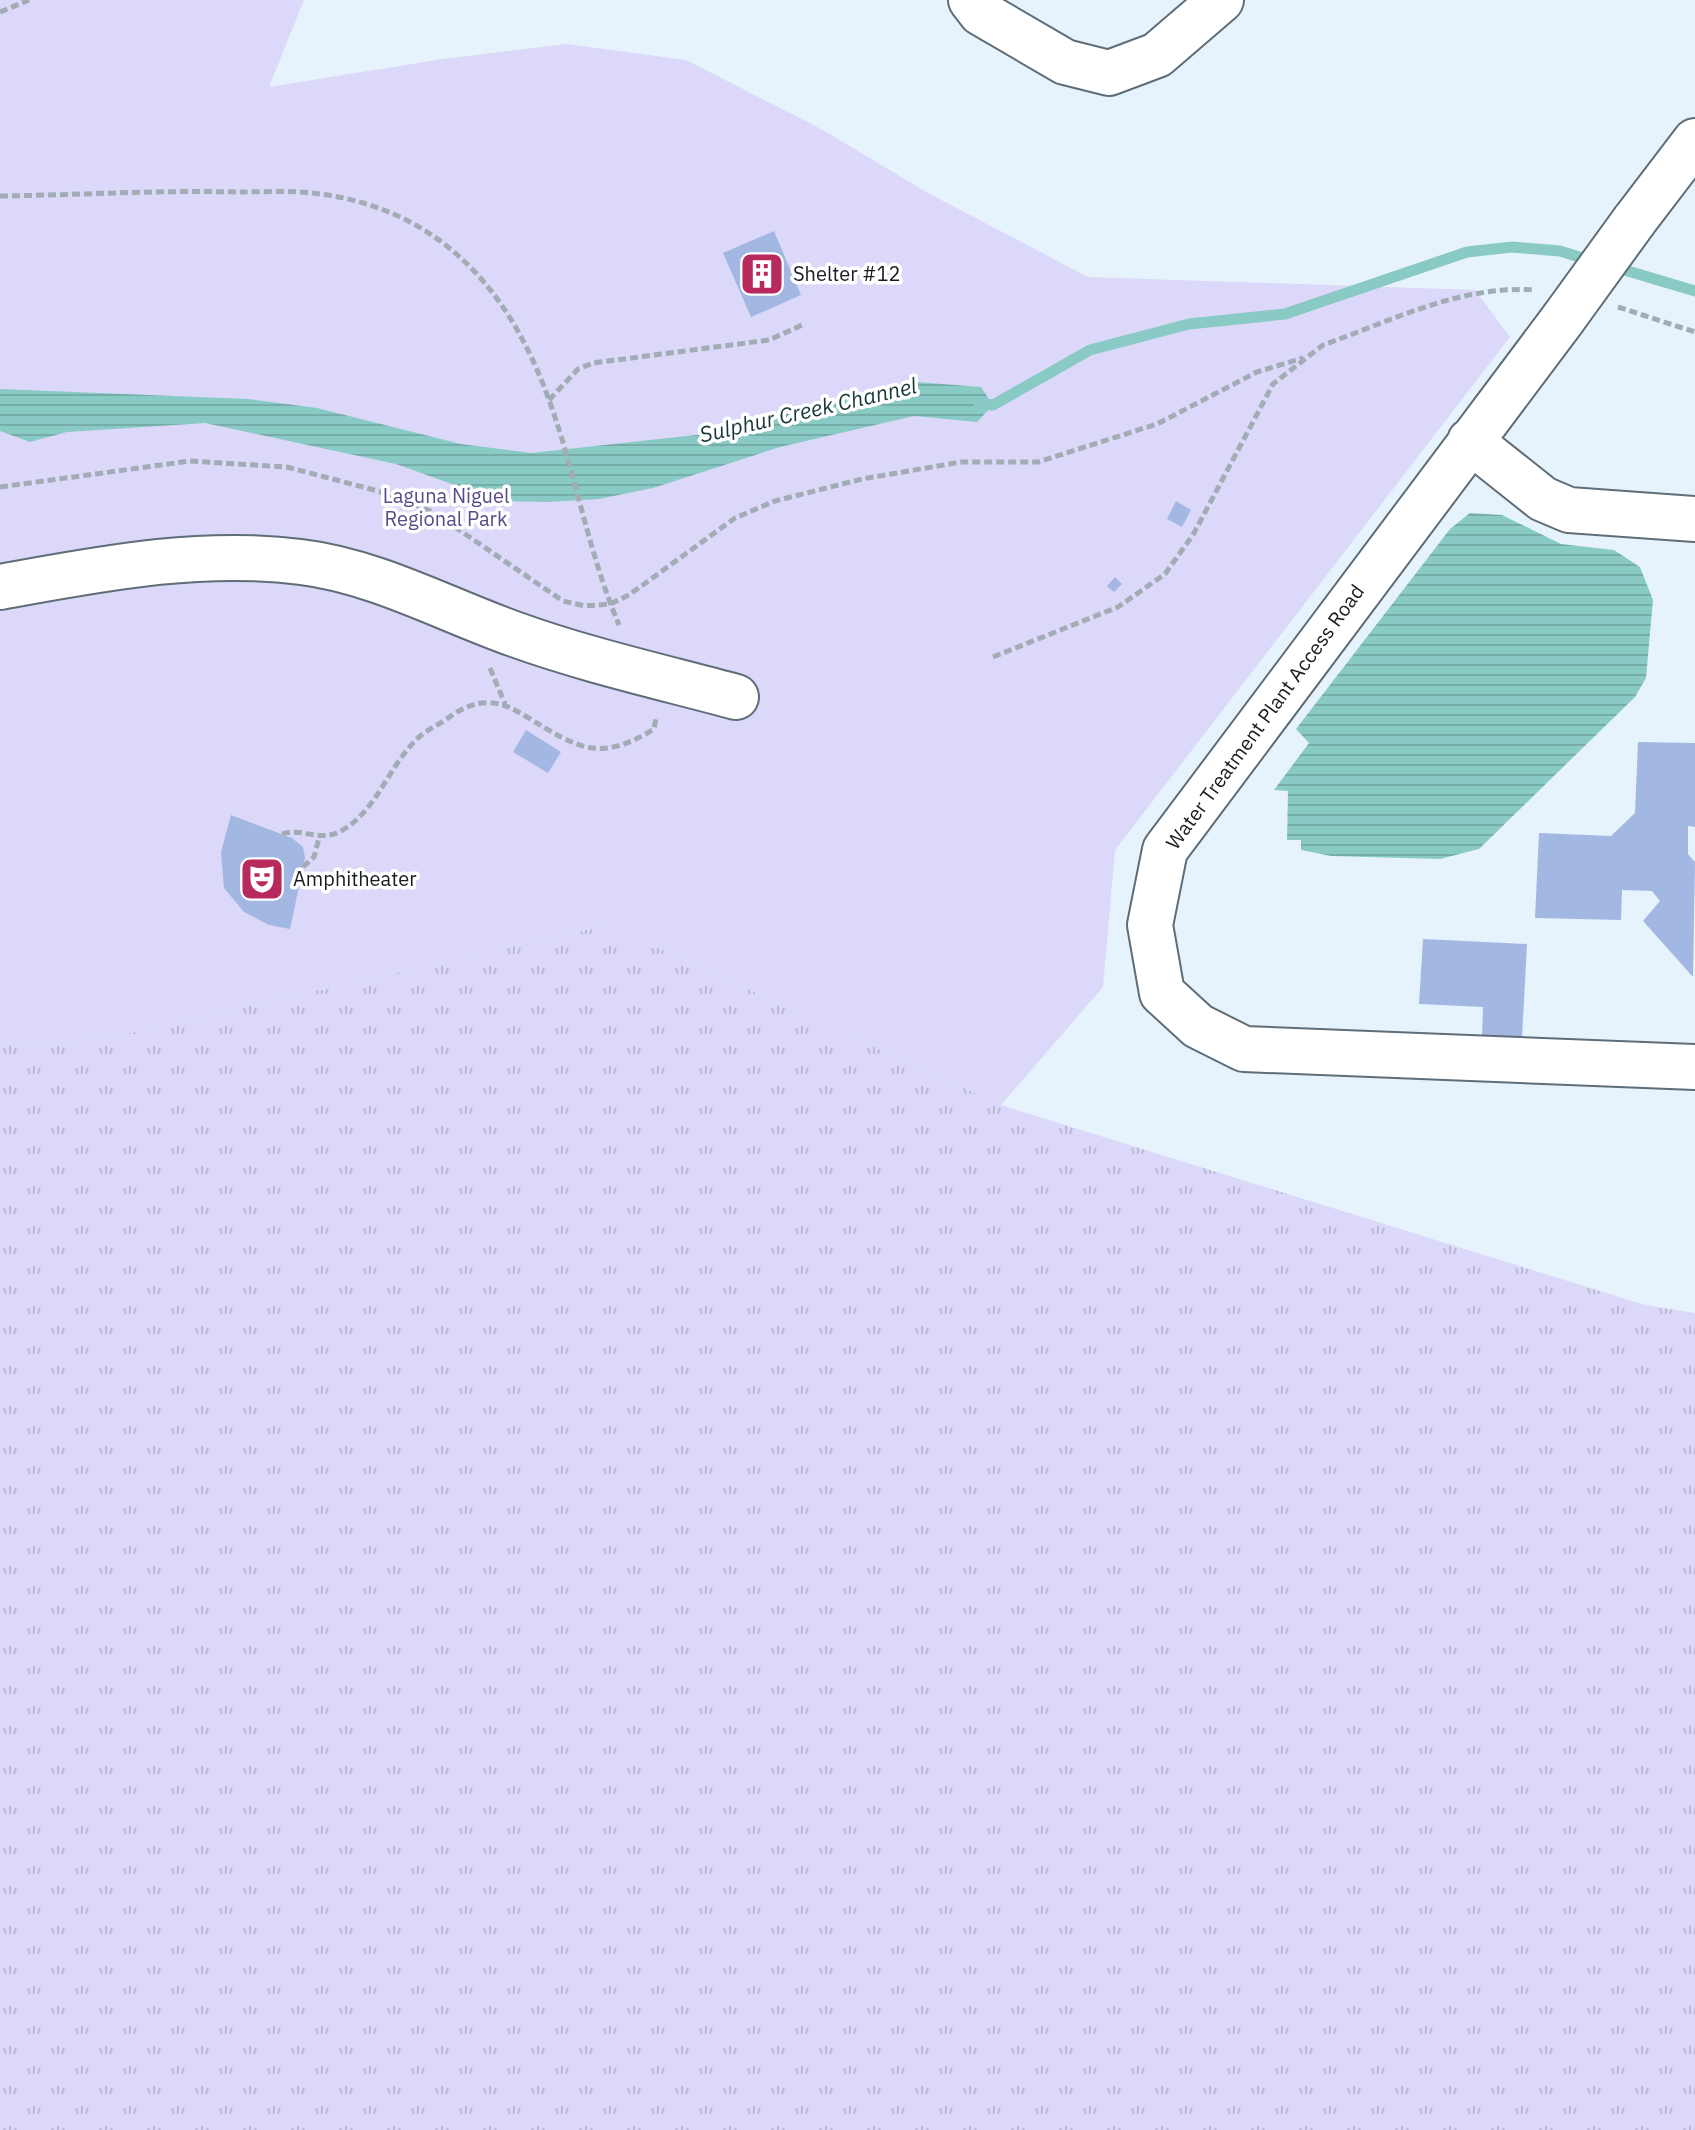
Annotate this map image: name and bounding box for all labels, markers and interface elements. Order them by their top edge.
building icon: Shelter #12 [738,250,786,298]
place label: Shelter #12 [793,260,901,287]
water label: Sulphur Creek Channel [696,370,920,449]
park label: Laguna Niguel Regional Park [383,482,509,532]
street label: Water Treatment Plant Access Road [1159,579,1370,855]
theatre icon: Amphitheater [238,855,286,903]
place label: Amphitheater [293,865,417,892]

